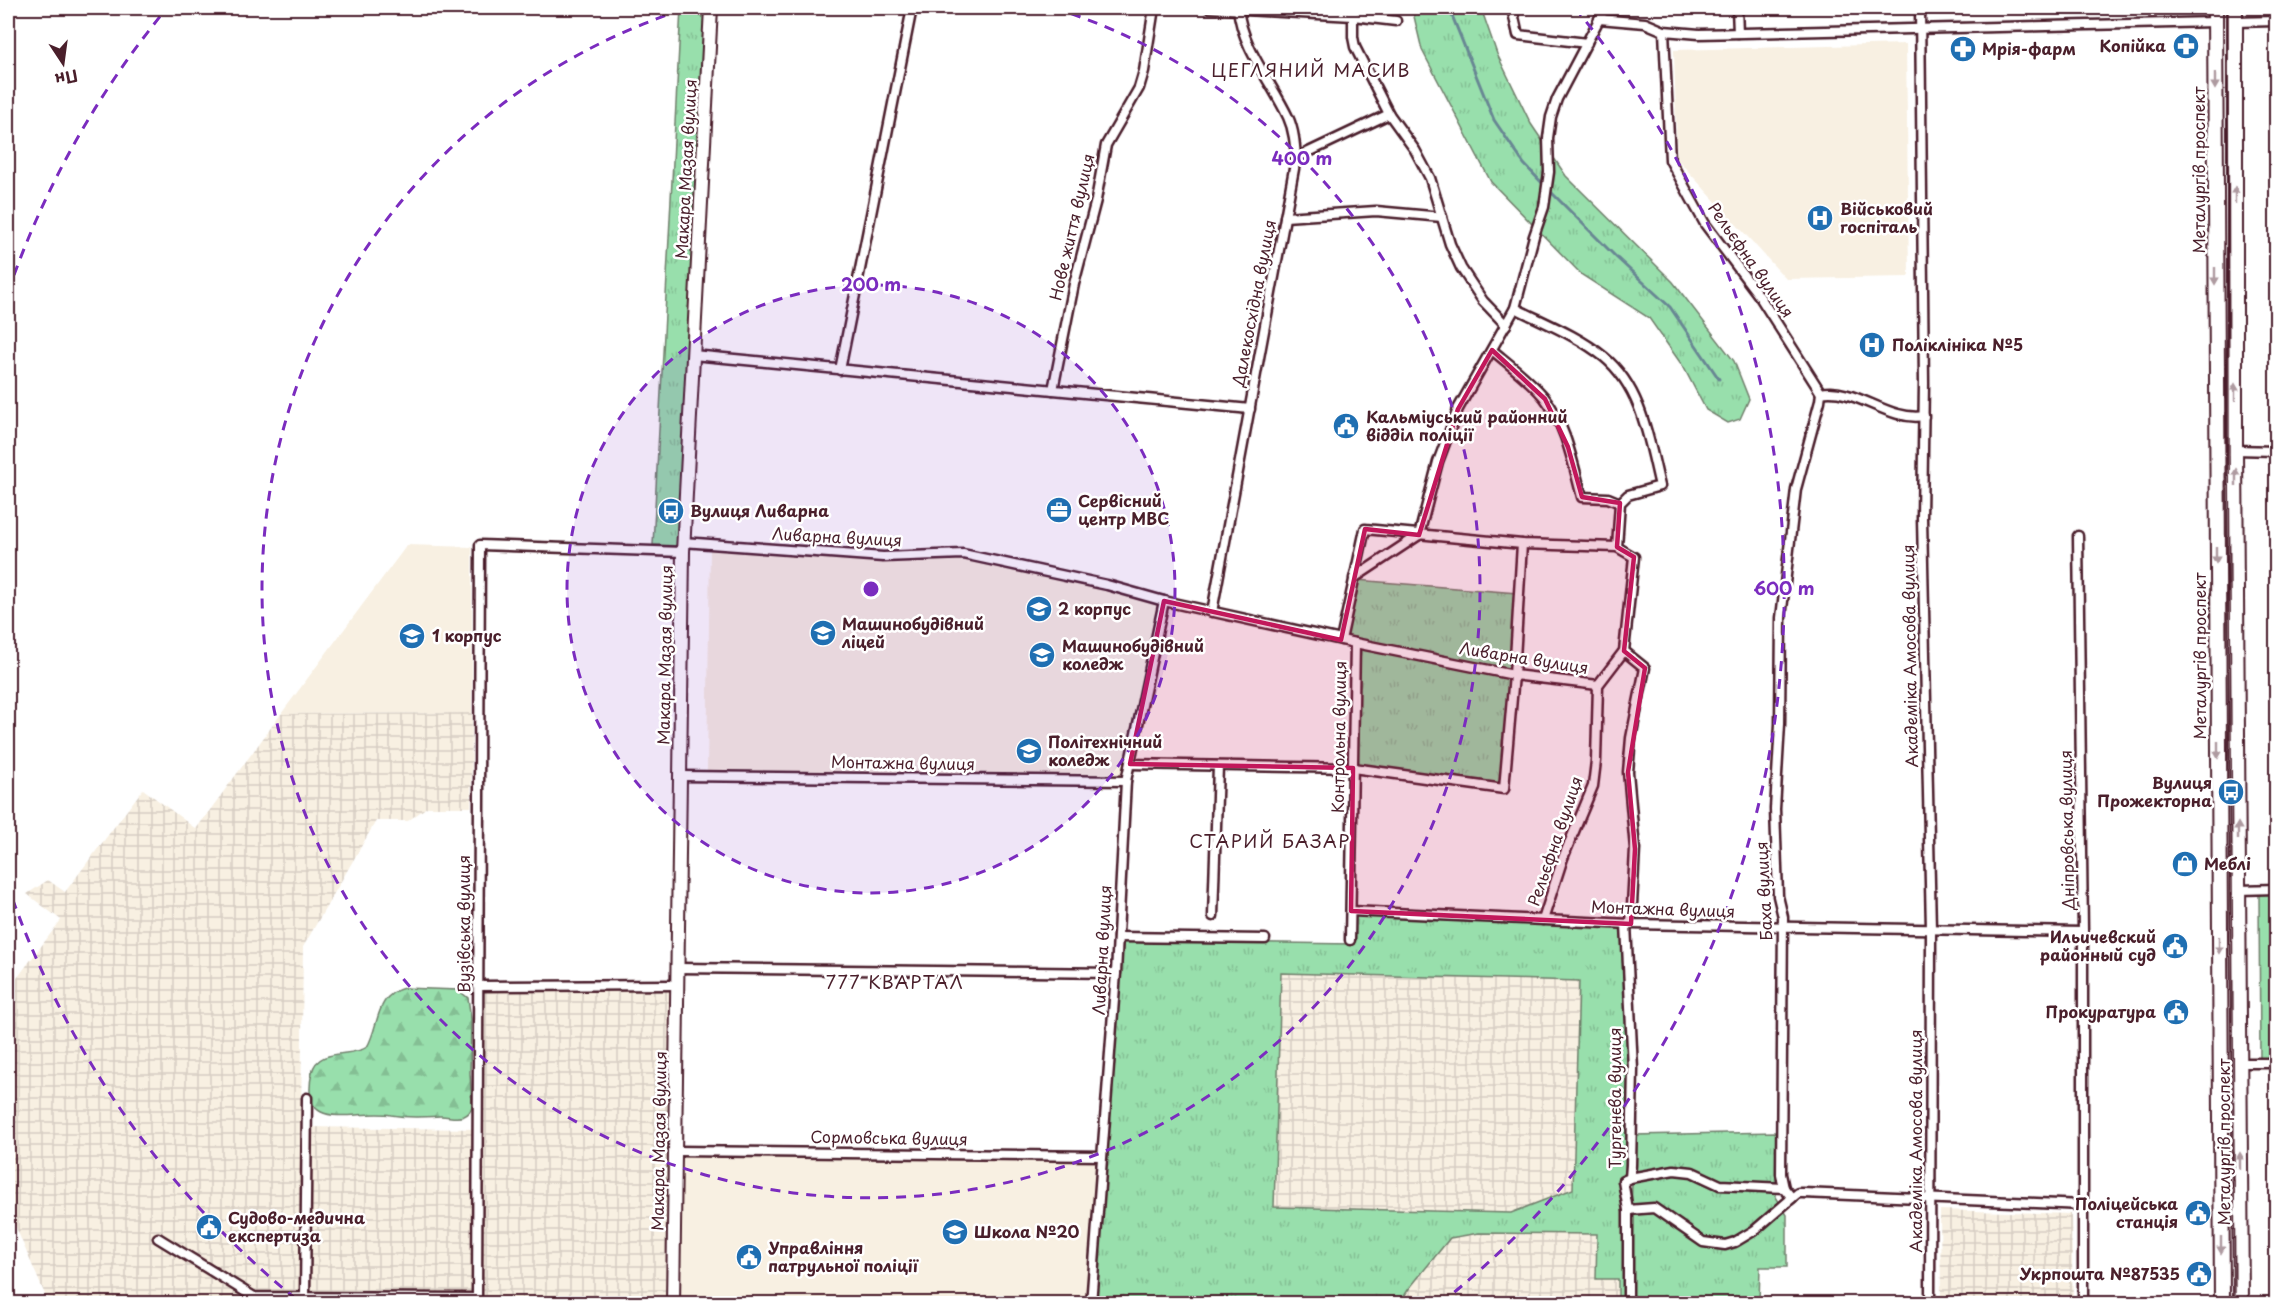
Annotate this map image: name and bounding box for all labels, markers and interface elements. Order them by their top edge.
pharmacy icon: Копійка [2171,31,2201,61]
north arrow [33,33,93,93]
place label: Копійка [2100,33,2166,57]
pharmacy icon: Мрія-фарм [1948,34,1978,64]
place label: Мрія-фарм [1982,36,2076,60]
district label: ЦЕГЛЯНИЙ МАСИВ [1211,56,1411,83]
text: Пн [53,64,81,93]
one-way arrow [2210,71,2220,90]
street label: Макара Мазая вулиця [668,78,702,259]
street label: Металургів проспект [2186,86,2210,253]
text: 400 m [1272,144,1332,171]
street label: Нове життя вулиця [1042,151,1100,303]
one-way arrow [2230,186,2240,205]
place label: Військовий госпіталь [1840,196,1933,238]
street label: Рельєфна вулиця [1703,197,1801,322]
hospital icon: Військовий госпіталь [1805,203,1835,233]
street label: Далекосхідна вулиця [1225,217,1281,389]
one-way arrow [2210,266,2220,285]
text: 200 m [841,270,901,297]
hospital icon: Поліклініка №5 [1857,330,1887,360]
place label: Поліклініка №5 [1892,332,2023,356]
one-way arrow [2230,382,2240,401]
place label: Кальміуський районний відділ поліції [1366,404,1568,446]
public building icon: Кальміуський районний відділ поліції [1331,411,1361,441]
one-way arrow [2231,467,2240,486]
place label: Сервісний центр МВС [1078,488,1169,530]
office icon: Сервісний центр МВС [1044,495,1074,525]
bus stop icon: Вулиця Ливарна [656,496,686,526]
place label: Вулиця Ливарна [690,498,829,522]
street label: Ливарна вулиця [771,521,903,551]
street label: Академіка Амосова вулиця [1895,544,1923,768]
one-way arrow [2211,546,2221,565]
street label: Макара Мазая вулиця [650,565,678,745]
street label: Металургів проспект [2187,572,2211,739]
text: 600 m [1753,574,1815,601]
centre of rings [861,579,881,599]
school or university icon: 2 корпус [1024,594,1054,624]
place label: 2 корпус [1058,596,1131,620]
place label: Машинобудівний ліцей [841,611,984,653]
school or university icon: Машинобудівний ліцей [808,618,838,648]
school or university icon: 1 корпус [397,621,427,651]
place label: 1 корпус [432,623,502,647]
place label: Машинобудівний коледж [1062,633,1204,675]
street label: Ливарна вулиця [1458,635,1590,679]
school or university icon: Машинобудівний коледж [1027,640,1057,670]
street label: Контрольна вулиця [1325,661,1351,813]
place label: Політехнічний коледж [1048,729,1162,771]
school or university icon: Політехнічний коледж [1014,736,1044,766]
one-way arrow [2213,741,2223,760]
street label: Монтажна вулиця [831,749,975,775]
street label: Дніпровська вулиця [2053,750,2079,911]
place label: Вулиця Прожекторна [2097,770,2212,812]
street label: Рельєфна вулиця [1521,773,1588,909]
bus stop icon: Вулиця Прожекторна [2216,777,2246,807]
one-way arrow [2233,822,2243,841]
district label: СТАРИЙ БАЗАР [1189,827,1351,854]
street label: Баха вулиця [1748,841,1778,941]
shop icon: Меблі [2170,849,2200,879]
place label: Меблі [2204,851,2251,875]
street label: Вузівська вулиця [451,855,475,993]
street label: Ливарна вулиця [1086,884,1116,1016]
street label: Монтажна вулиця [1591,893,1736,923]
place label: Ильичевский районный суд [2040,924,2156,966]
public building icon: Ильичевский районный суд [2160,931,2190,961]
one-way arrow [2214,936,2224,955]
district label: 777 КВАРТАЛ [826,968,964,995]
public building icon: Прокуратура [2161,997,2191,1027]
place label: Прокуратура [2045,999,2156,1023]
street label: Тургенєва вулиця [1602,1027,1626,1169]
street label: Академіка Амосова вулиця [1903,1029,1927,1253]
street label: Макара Мазая вулиця [644,1051,672,1231]
street label: Металургів проспект [2211,1058,2235,1225]
street label: Сормовська вулиця [810,1124,968,1150]
one-way arrow [2236,1152,2245,1171]
place label: Поліцейська станція [2075,1191,2178,1233]
public building icon: Поліцейська станція [2183,1198,2213,1228]
place label: Судово-медична експертиза [228,1205,365,1247]
public building icon: Судово-медична експертиза [194,1212,224,1242]
school or university icon: Школа №20 [940,1217,970,1247]
place label: Школа №20 [974,1219,1079,1243]
place label: Управління патрульної поліції [768,1235,920,1277]
one-way arrow [2216,1236,2226,1255]
public building icon: Управління патрульної поліції [734,1242,764,1272]
public building icon: Укрпошта №87535 [2184,1259,2214,1289]
place label: Укрпошта №87535 [2019,1261,2180,1285]

